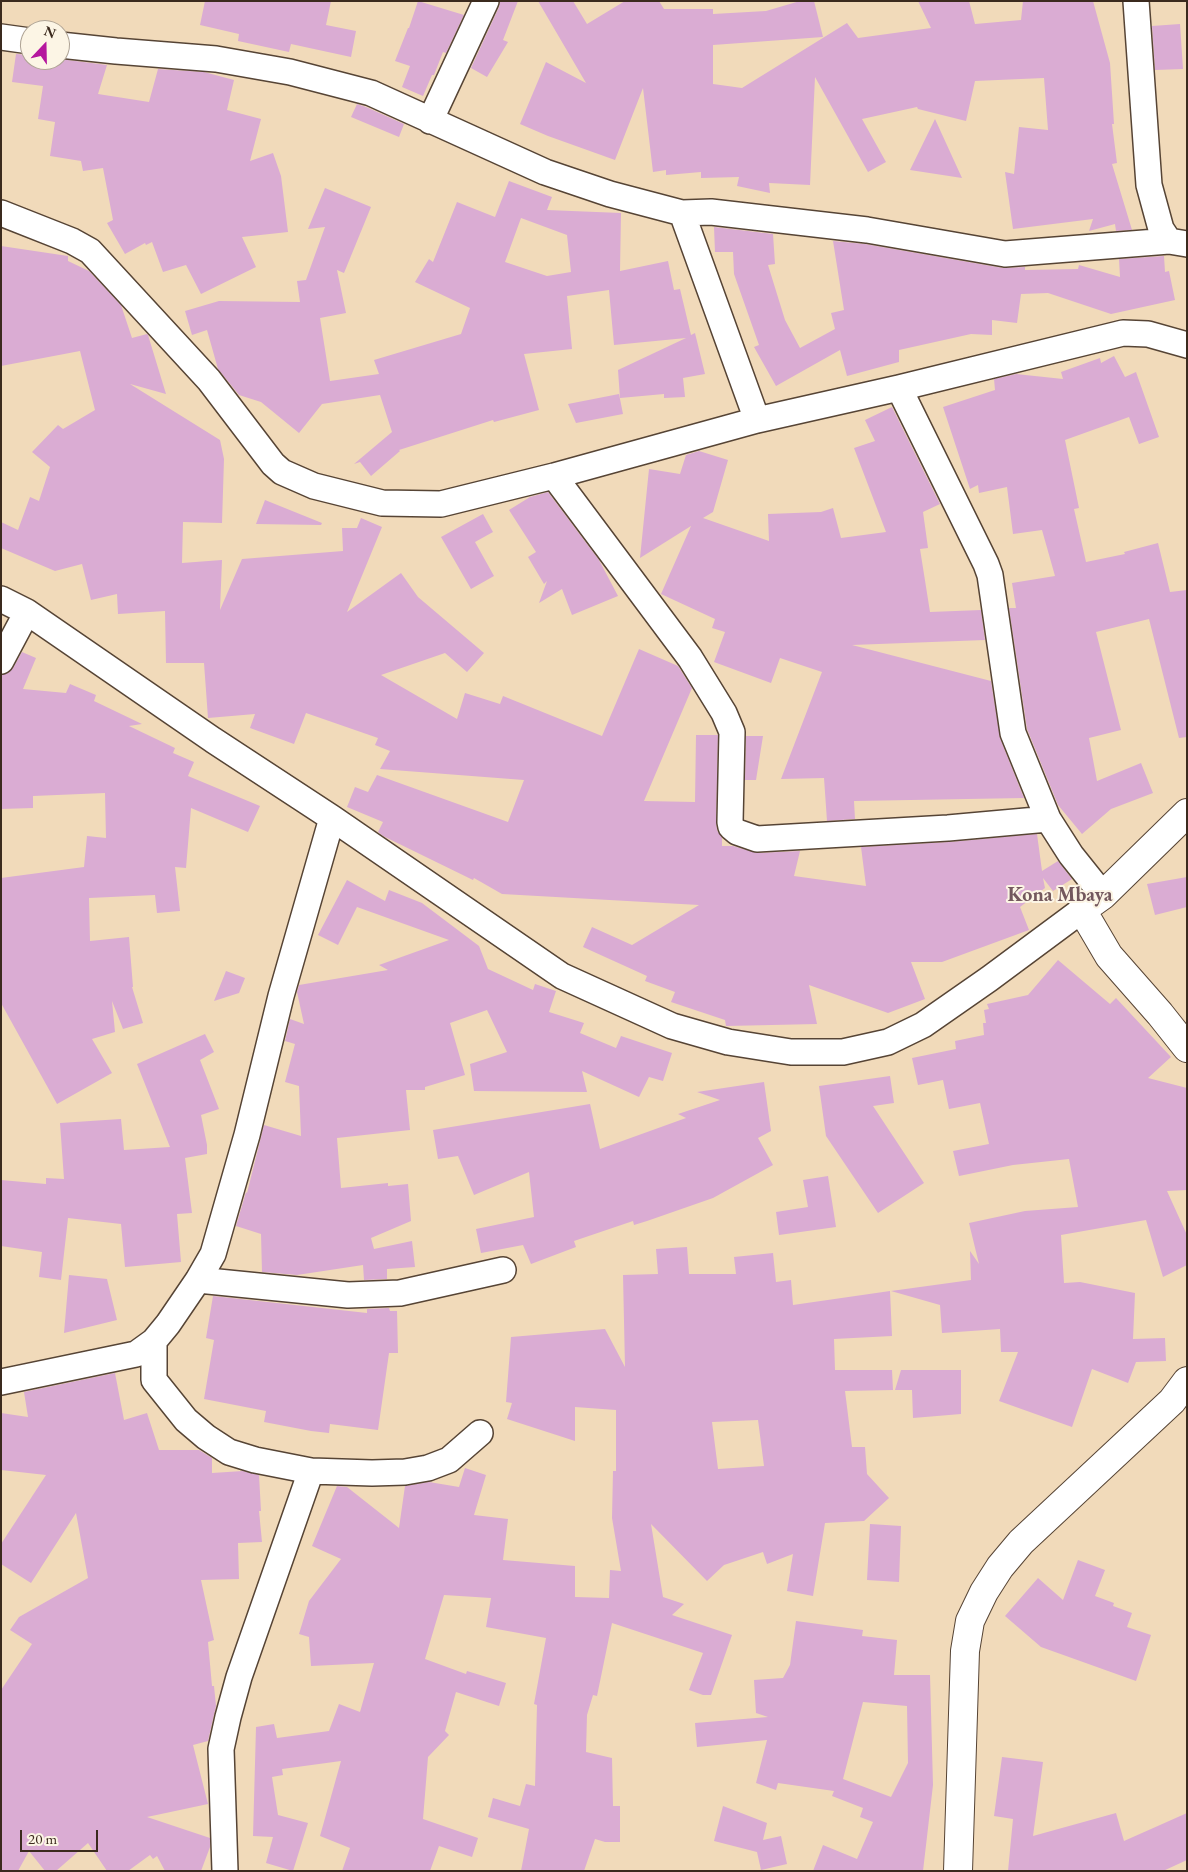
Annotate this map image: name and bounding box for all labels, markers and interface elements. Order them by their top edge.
north arrow [20,20,70,70]
text: N [41,21,59,42]
district label: Kona Mbaya [1008,884,1112,908]
scale bar [22,1820,100,1852]
text: 20 m [28,1829,57,1848]

